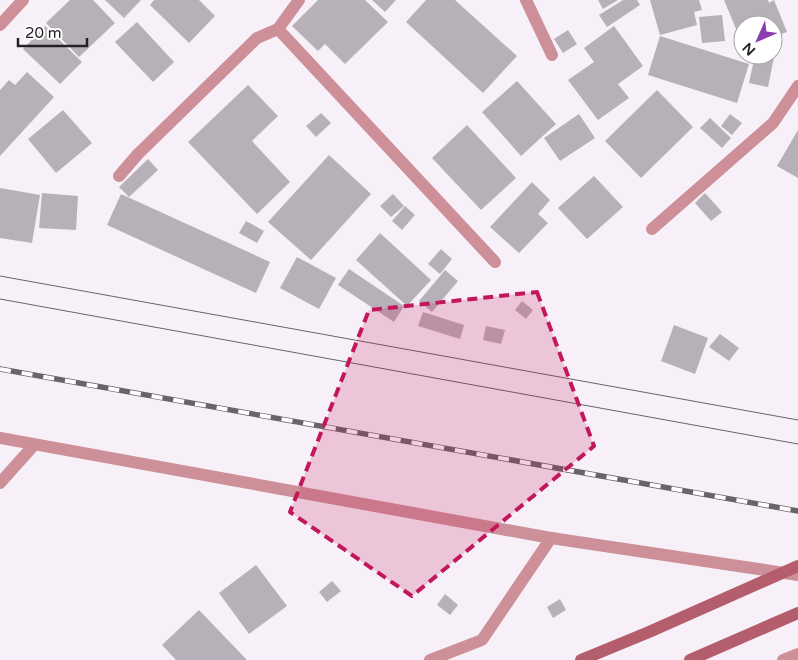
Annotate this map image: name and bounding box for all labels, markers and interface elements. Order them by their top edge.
scale bar [18,15,86,47]
north arrow [733,15,783,65]
text: 20 m [25,24,62,42]
text: N [739,39,759,59]

